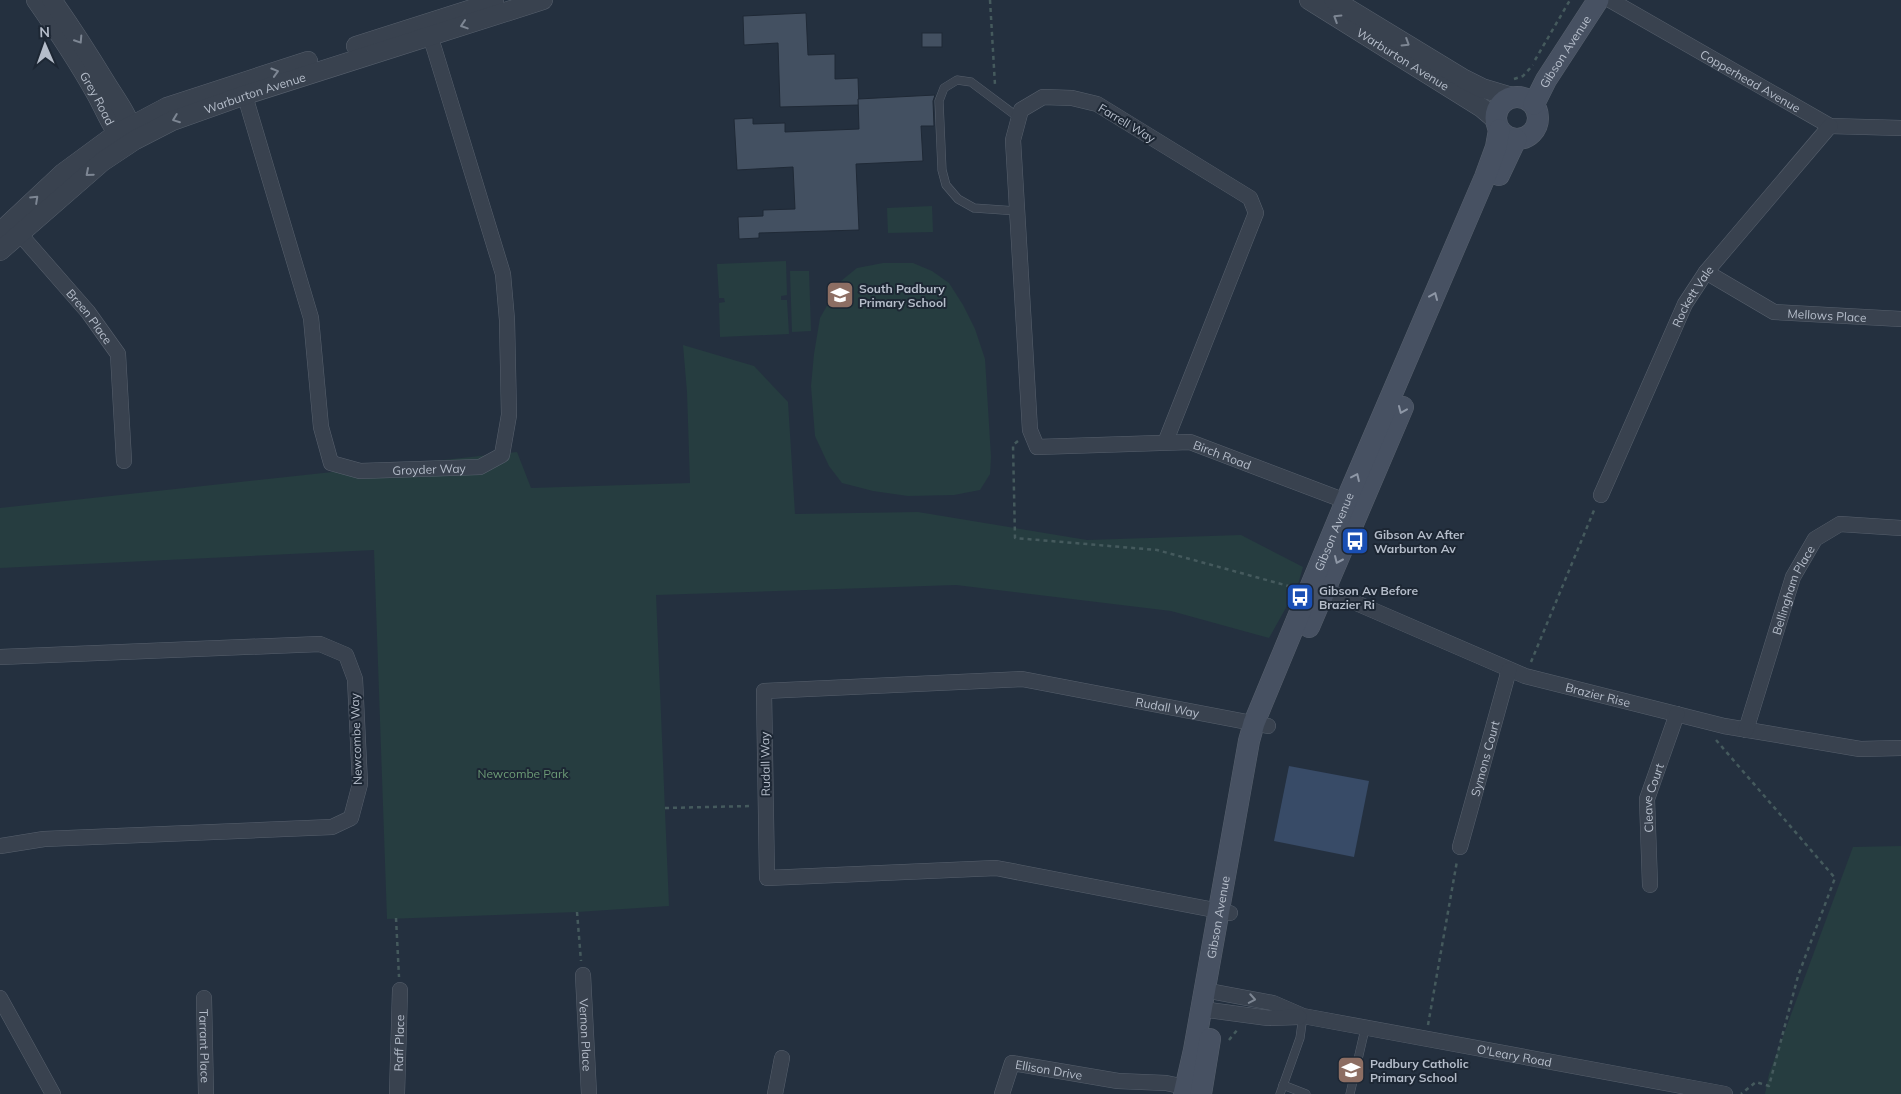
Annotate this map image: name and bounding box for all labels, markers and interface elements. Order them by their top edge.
street label: Gibson Avenue [1536,12,1594,90]
one-way arrow [1333,14,1342,24]
north arrow [20,20,70,70]
one-way arrow [460,20,468,30]
text: N [39,23,50,41]
street label: Warburton Avenue [1354,24,1452,93]
one-way arrow [73,34,82,44]
one-way arrow [1400,37,1409,46]
street label: Copperhead Avenue [1698,46,1803,115]
one-way arrow [271,67,279,77]
street label: Grey Road [77,69,118,127]
street label: Warburton Avenue [202,69,307,117]
street label: Farrell Way [1096,100,1159,146]
one-way arrow [172,113,181,124]
one-way arrow [86,168,95,177]
one-way arrow [30,196,39,205]
street label: Rockett Vale [1668,262,1716,329]
school or university icon: South Padbury Primary School [825,280,855,310]
place label: South Padbury Primary School [859,281,946,310]
street label: Breen Place [64,286,116,347]
one-way arrow [1428,292,1439,301]
street label: Mellows Place [1787,305,1867,325]
one-way arrow [1397,405,1408,414]
street label: Birch Road [1191,436,1254,472]
street label: Groyder Way [392,460,467,477]
one-way arrow [1350,473,1361,482]
street label: Gibson Avenue [1310,490,1356,573]
bus stop icon: Gibson Av After Warburton Av [1340,526,1370,556]
place label: Gibson Av After Warburton Av [1374,527,1465,556]
street label: Bellingham Place [1768,542,1817,636]
one-way arrow [1334,555,1345,564]
bus stop icon: Gibson Av Before Brazier Ri [1285,582,1315,612]
place label: Gibson Av Before Brazier Ri [1319,583,1418,612]
street label: Brazier Rise [1564,679,1632,710]
street label: Newcombe Way [347,692,365,785]
street label: Rudall Way [1134,693,1201,720]
street label: Symons Court [1467,719,1502,798]
street label: Rudall Way [757,731,773,796]
street label: Cleave Court [1639,761,1667,833]
park label: Newcombe Park [477,766,569,781]
street label: Gibson Avenue [1203,875,1232,960]
one-way arrow [1247,994,1256,1004]
street label: Vernon Place [577,998,595,1072]
street label: Tarrant Place [197,1009,213,1083]
street label: Raff Place [390,1014,407,1072]
street label: O'Leary Road [1476,1041,1553,1069]
school or university icon: Padbury Catholic Primary School [1336,1055,1366,1085]
street label: Ellison Drive [1014,1056,1084,1082]
place label: Padbury Catholic Primary School [1370,1056,1469,1085]

